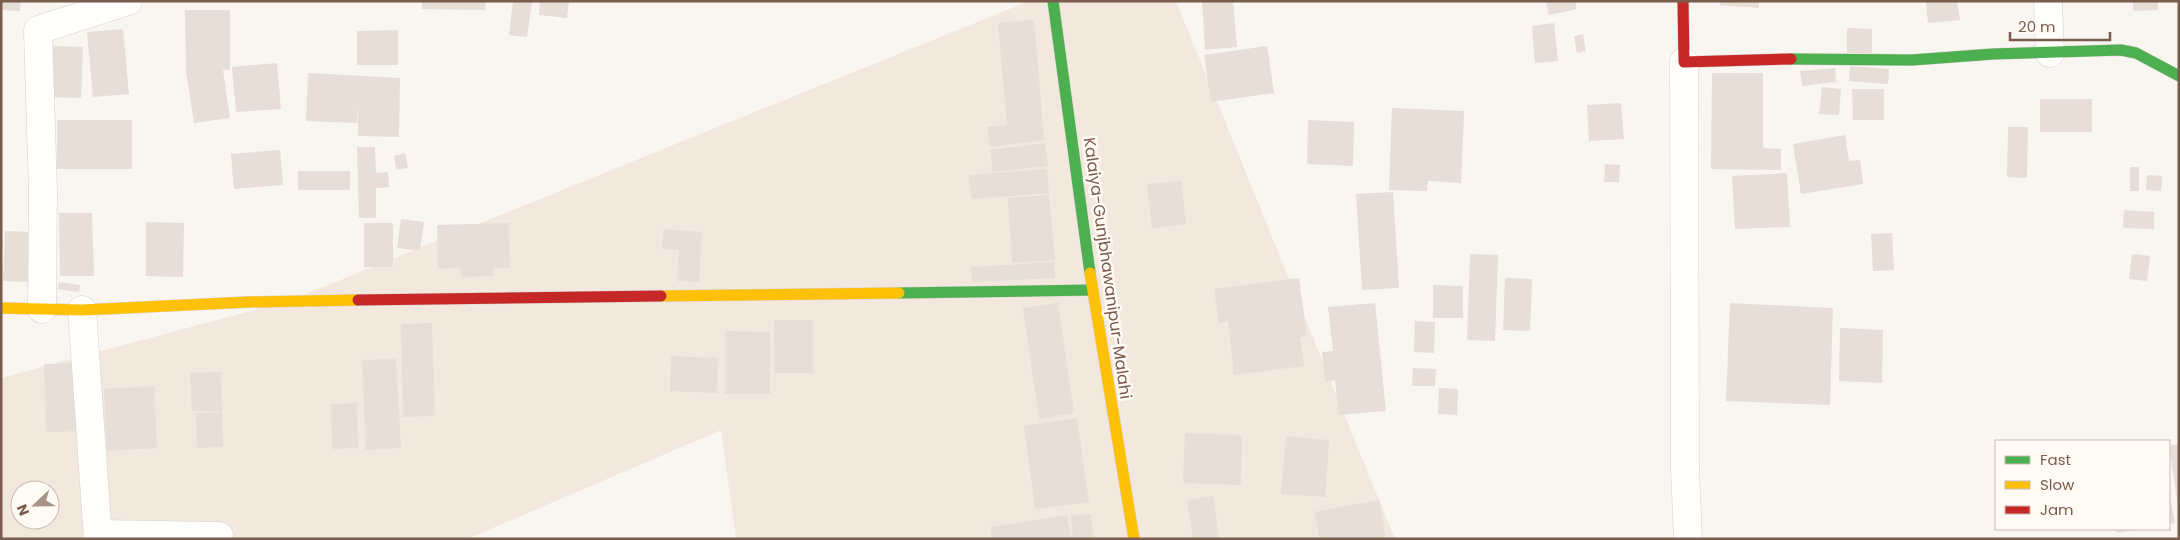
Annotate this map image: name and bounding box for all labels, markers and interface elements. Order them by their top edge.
scale bar [2010,10,2110,42]
text: 20 m [2018,16,2056,37]
street label: Kalaiya-Gunjbhawanipur-Malahi [1078,136,1137,400]
legend [1995,440,2170,530]
text: Fast [2040,449,2071,470]
text: Slow [2040,474,2075,495]
north arrow [10,480,60,530]
text: Jam [2040,499,2074,520]
text: N [12,501,34,518]

